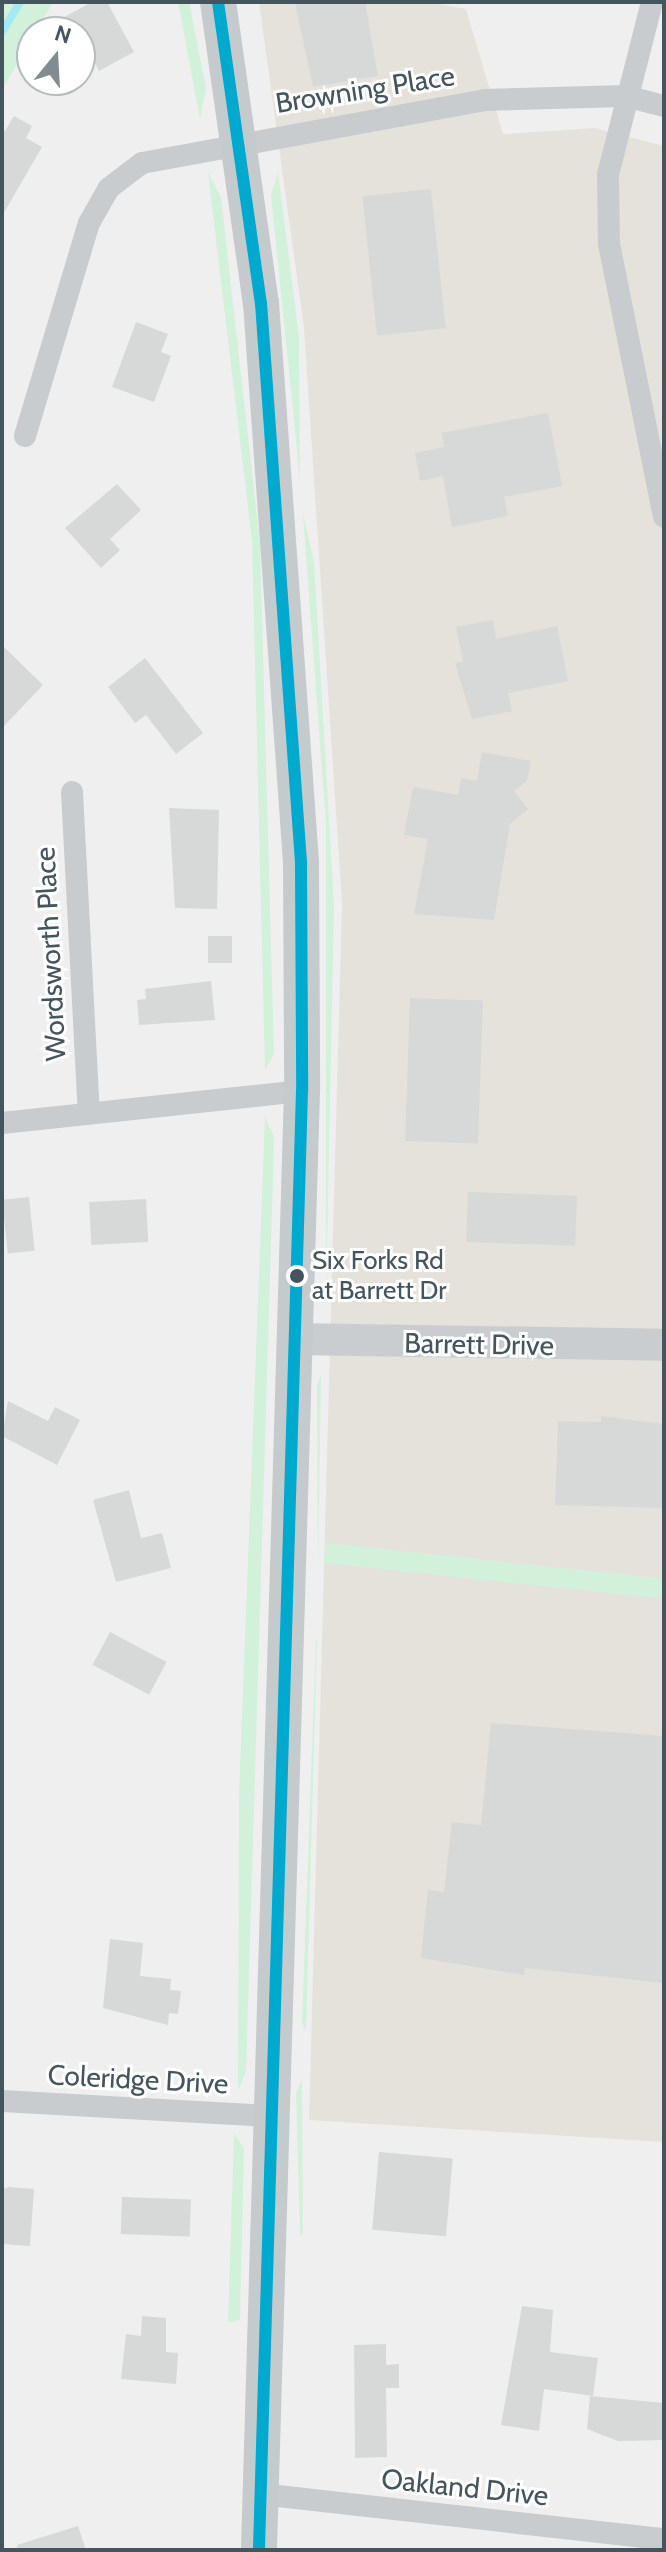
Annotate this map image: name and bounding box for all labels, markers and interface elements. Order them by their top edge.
north arrow [16,16,96,96]
text: N [51,19,75,50]
street label: Browning Place [273,58,457,120]
street label: Wordsworth Place [28,846,72,1062]
place label: Six Forks Rd at Barrett Dr [312,1245,447,1306]
marker: Six Forks Rd at Barrett Dr [289,1268,305,1284]
street label: Barrett Drive [404,1326,554,1362]
street label: Coleridge Drive [47,2057,229,2101]
street label: Oakland Drive [380,2462,550,2512]

